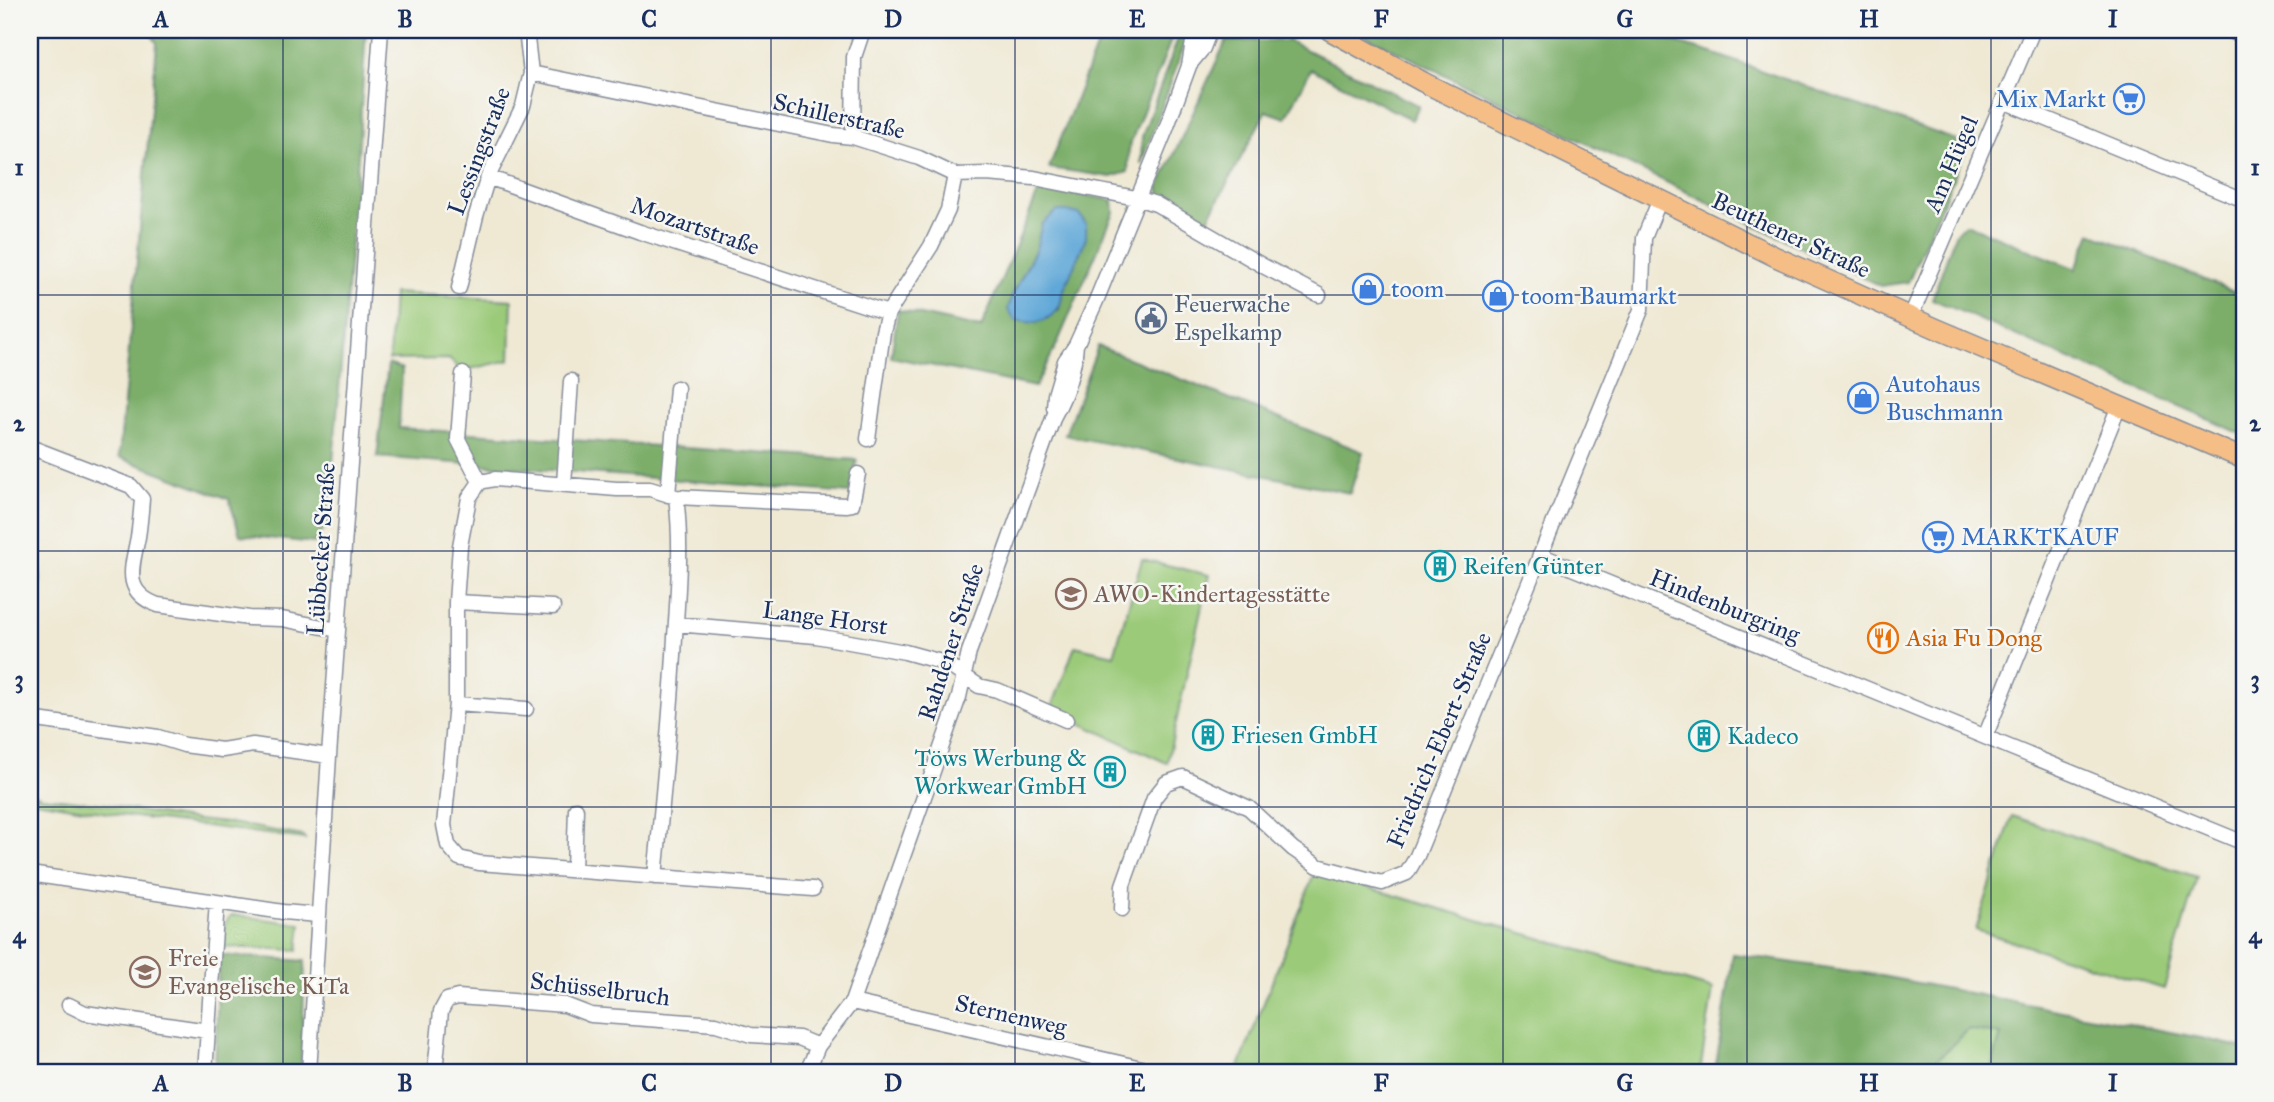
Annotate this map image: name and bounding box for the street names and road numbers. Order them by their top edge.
street label: Lessingstraße [441,83,517,219]
street label: Schillerstraße [770,86,908,146]
street label: Am Hügel [1917,111,1985,218]
street label: Beuthener Straße [1707,185,1875,285]
street label: Mozartstraße [627,190,763,262]
street label: Lübbecker Straße [300,462,342,636]
street label: Rahdener Straße [911,560,991,724]
street label: Hindenburgring [1645,562,1805,650]
street label: Lange Horst [760,594,890,642]
street label: Friedrich-Ebert-Straße [1380,628,1498,852]
street label: Schüsselbruch [528,966,672,1012]
street label: Sternenweg [952,988,1071,1043]

